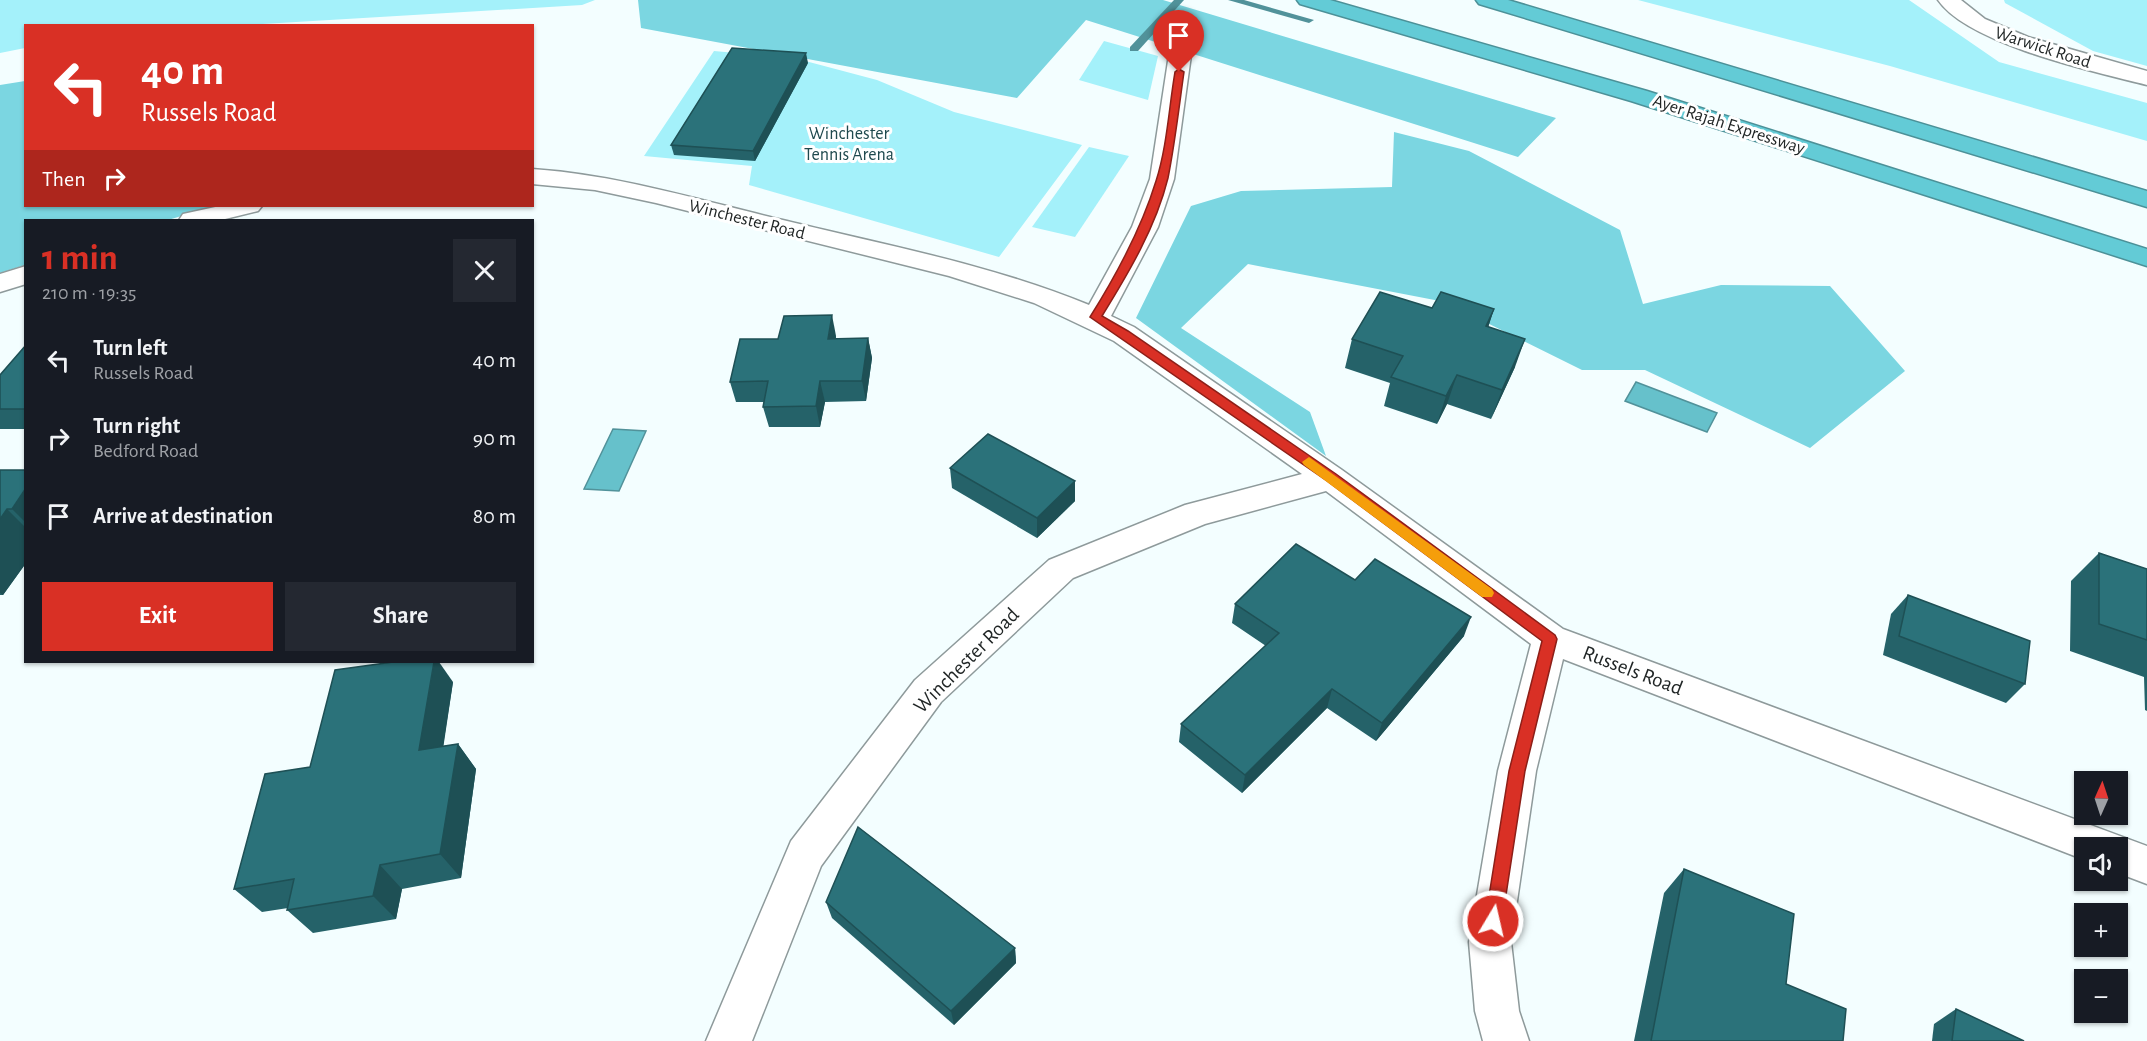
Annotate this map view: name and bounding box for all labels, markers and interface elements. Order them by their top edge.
pin [1153,10,1204,72]
icon: arrive [1162,19,1195,52]
street label: Warwick Road [1993,24,2093,72]
icon: left [42,48,120,126]
text: 40 m [141,50,224,92]
street label: Ayer Rajah Expressway [1651,92,1807,158]
text: Russels Road [141,99,276,126]
park label: Winchester Tennis Arena [804,125,894,164]
icon: right [98,162,131,195]
text: Then [42,168,86,190]
street label: Winchester Road [687,197,807,243]
button: close [453,239,516,302]
text: 1 min [42,240,118,276]
text: 210 m · 19:35 [42,283,136,303]
text: Turn left [93,337,167,359]
icon: left [42,344,75,377]
text: 40 m [473,349,516,371]
text: Russels Road [93,363,193,383]
text: Turn right [93,415,180,437]
icon: right [42,422,75,455]
text: 90 m [473,427,516,449]
text: Bedford Road [93,441,198,461]
icon: arrive [42,500,75,533]
text: Arrive at destination [93,505,273,527]
text: 80 m [473,505,516,527]
button: Exit [42,582,273,651]
button: Share [285,582,516,651]
street label: Winchester Road [910,604,1023,717]
street label: Russels Road [1580,642,1686,699]
north arrow [2074,771,2128,825]
map controls [2074,771,2128,1023]
button: sound [2074,837,2128,891]
position arrow [1461,889,1525,953]
button: + [2074,903,2128,957]
button: − [2074,969,2128,1023]

